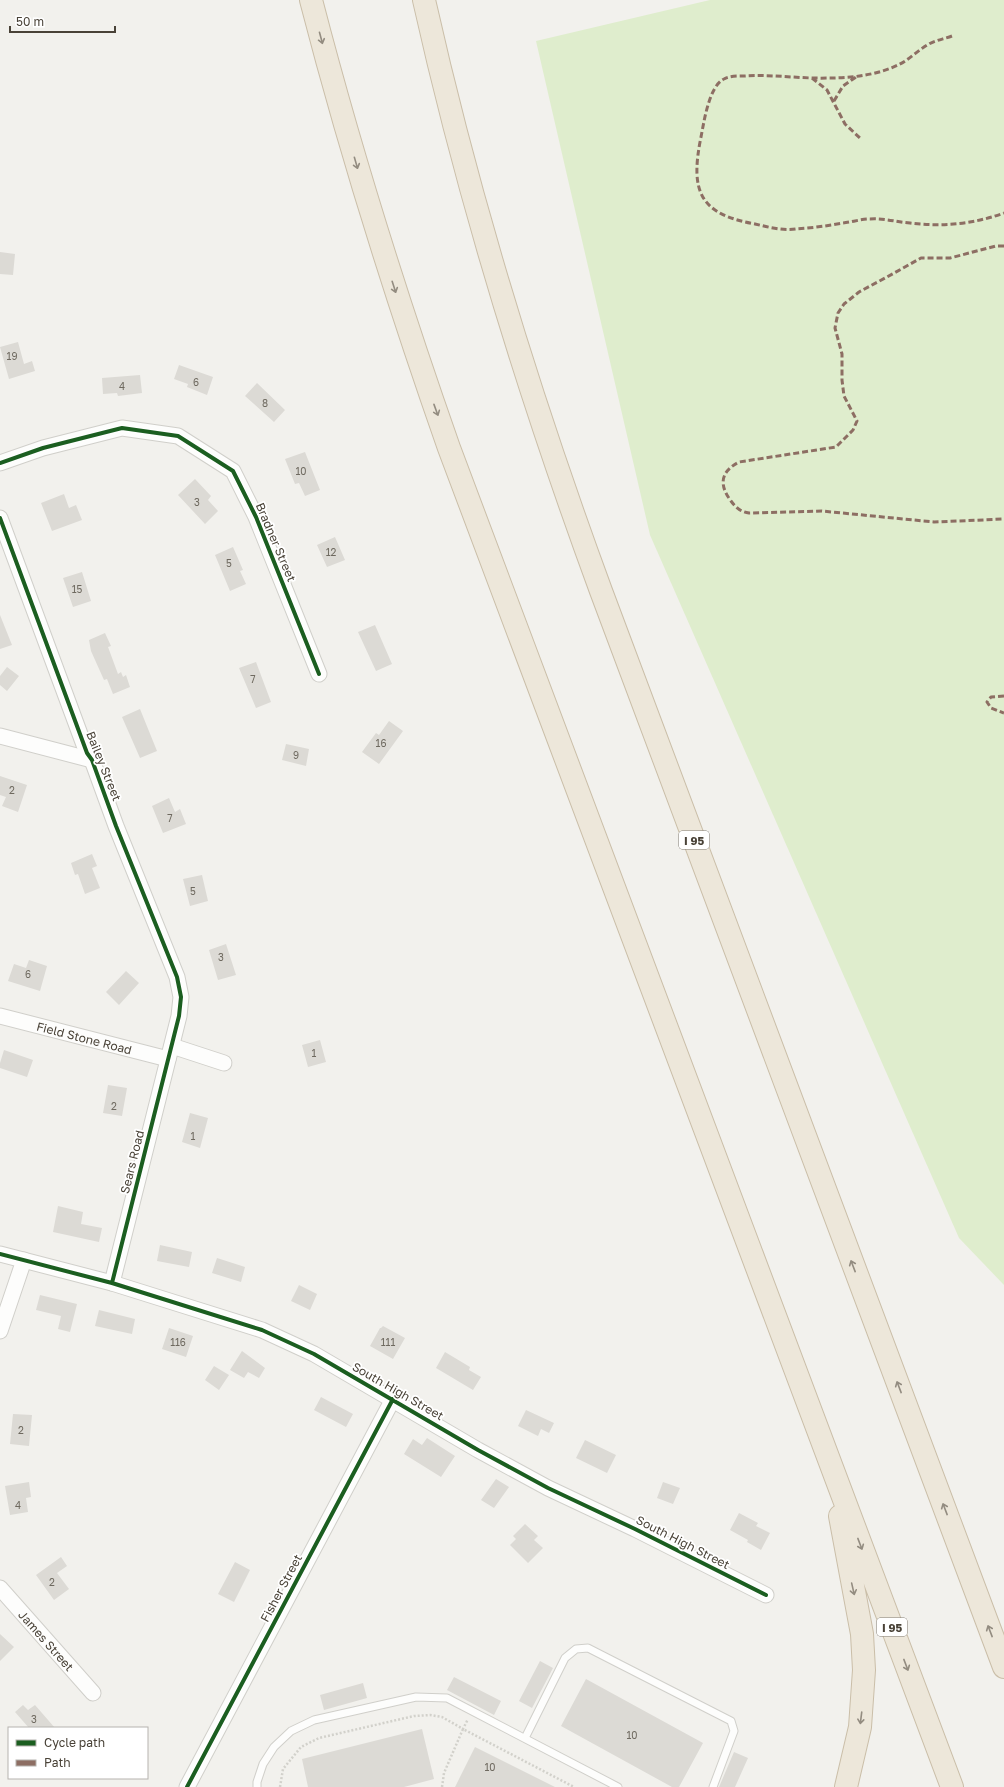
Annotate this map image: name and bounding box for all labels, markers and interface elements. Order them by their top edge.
scale bar [10,8,115,34]
text: 50 m [16,14,44,29]
one-way arrow [317,31,325,44]
one-way arrow [353,156,360,169]
one-way arrow [391,281,399,293]
house number: 19 [7,350,17,362]
house number: 6 [193,376,199,388]
house number: 4 [119,380,125,392]
house number: 8 [262,397,268,409]
one-way arrow [433,404,440,417]
house number: 10 [295,465,307,477]
house number: 3 [194,496,200,508]
street label: Bradner Street [253,500,299,584]
house number: 12 [326,546,337,558]
house number: 5 [226,557,232,569]
house number: 15 [72,583,83,595]
house number: 7 [250,673,256,685]
street label: Bailey Street [83,729,125,803]
house number: 16 [376,737,386,749]
house number: 9 [293,749,299,761]
house number: 2 [9,784,15,796]
house number: 7 [167,812,173,824]
road number: I 95 [679,831,709,849]
house number: 5 [190,885,196,897]
house number: 3 [218,951,224,963]
house number: 6 [25,968,31,980]
street label: Field Stone Road [35,1018,133,1057]
house number: 1 [312,1047,317,1059]
house number: 2 [111,1100,117,1112]
street label: Sears Road [117,1129,147,1195]
house number: 1 [191,1130,196,1142]
one-way arrow [849,1260,857,1272]
house number: 116 [170,1336,186,1348]
house number: 111 [381,1336,395,1348]
street label: South High Street [350,1359,446,1423]
one-way arrow [895,1381,902,1394]
house number: 2 [18,1424,24,1436]
house number: 4 [15,1499,21,1511]
one-way arrow [940,1503,948,1515]
street label: South High Street [634,1512,732,1572]
one-way arrow [857,1537,865,1549]
street label: Fisher Street [257,1552,305,1624]
house number: 2 [49,1576,55,1588]
one-way arrow [850,1582,857,1595]
street label: James Street [16,1607,77,1674]
road number: I 95 [877,1618,907,1636]
one-way arrow [986,1625,994,1637]
one-way arrow [903,1659,911,1671]
one-way arrow [857,1711,865,1724]
house number: 3 [31,1713,37,1725]
legend [8,1727,148,1779]
house number: 10 [626,1729,638,1741]
text: Cycle path [44,1735,105,1750]
text: Path [44,1755,71,1770]
house number: 10 [484,1761,496,1773]

